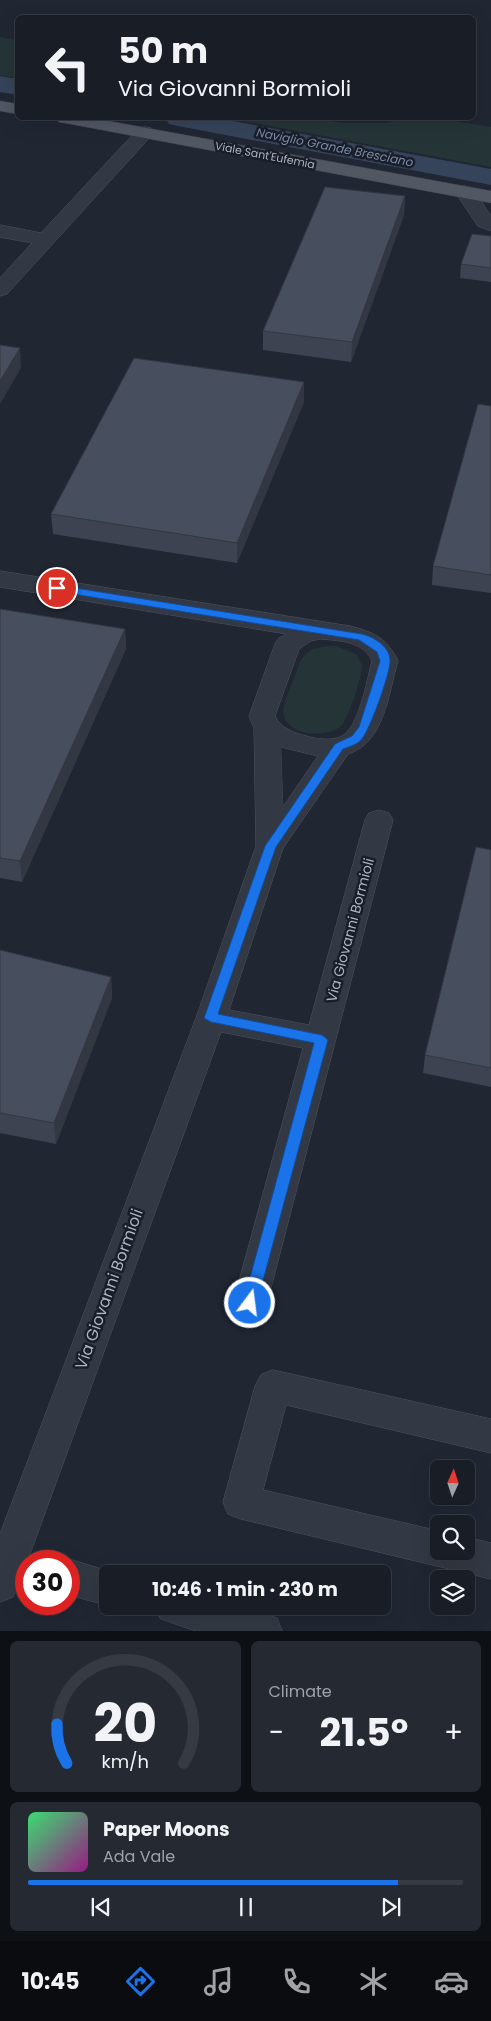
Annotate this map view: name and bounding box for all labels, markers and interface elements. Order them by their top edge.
text: 50 m [118,26,208,75]
icon: left [35,35,100,100]
text: Via Giovanni Bormioli [118,73,351,104]
water label: Naviglio Grande Bresciano [255,123,415,171]
street label: Viale Sant'Eufemia [214,137,316,173]
pin [36,567,78,609]
icon: arrive [43,574,71,602]
street label: Via Giovanni Bormioli [321,856,379,1004]
street label: Via Giovanni Bormioli [69,1205,149,1373]
position arrow [223,1276,275,1328]
north arrow [430,1460,475,1505]
map controls [430,1460,475,1615]
button: search [430,1515,475,1560]
speed limit sign: 30 [15,1550,80,1615]
button: layers [430,1570,475,1615]
text: 10:46 · 1 min · 230 m [152,1576,338,1603]
text: Climate [269,1680,332,1703]
text: 20 [93,1687,157,1760]
text: 21.5° [319,1706,408,1759]
text: − [269,1713,284,1752]
text: + [444,1713,463,1752]
text: km/h [101,1749,149,1774]
text: Paper Moons [103,1816,230,1843]
text: Ada Vale [103,1845,175,1868]
icon: previous [87,1893,115,1921]
icon: pause [232,1893,260,1921]
icon: next [377,1893,405,1921]
icon: directions [123,1964,158,1999]
icon: music [201,1964,236,1999]
icon: phone [279,1964,314,1999]
icon: climate [356,1964,391,1999]
icon: car [434,1964,469,1999]
text: 10:45 [21,1966,80,1997]

